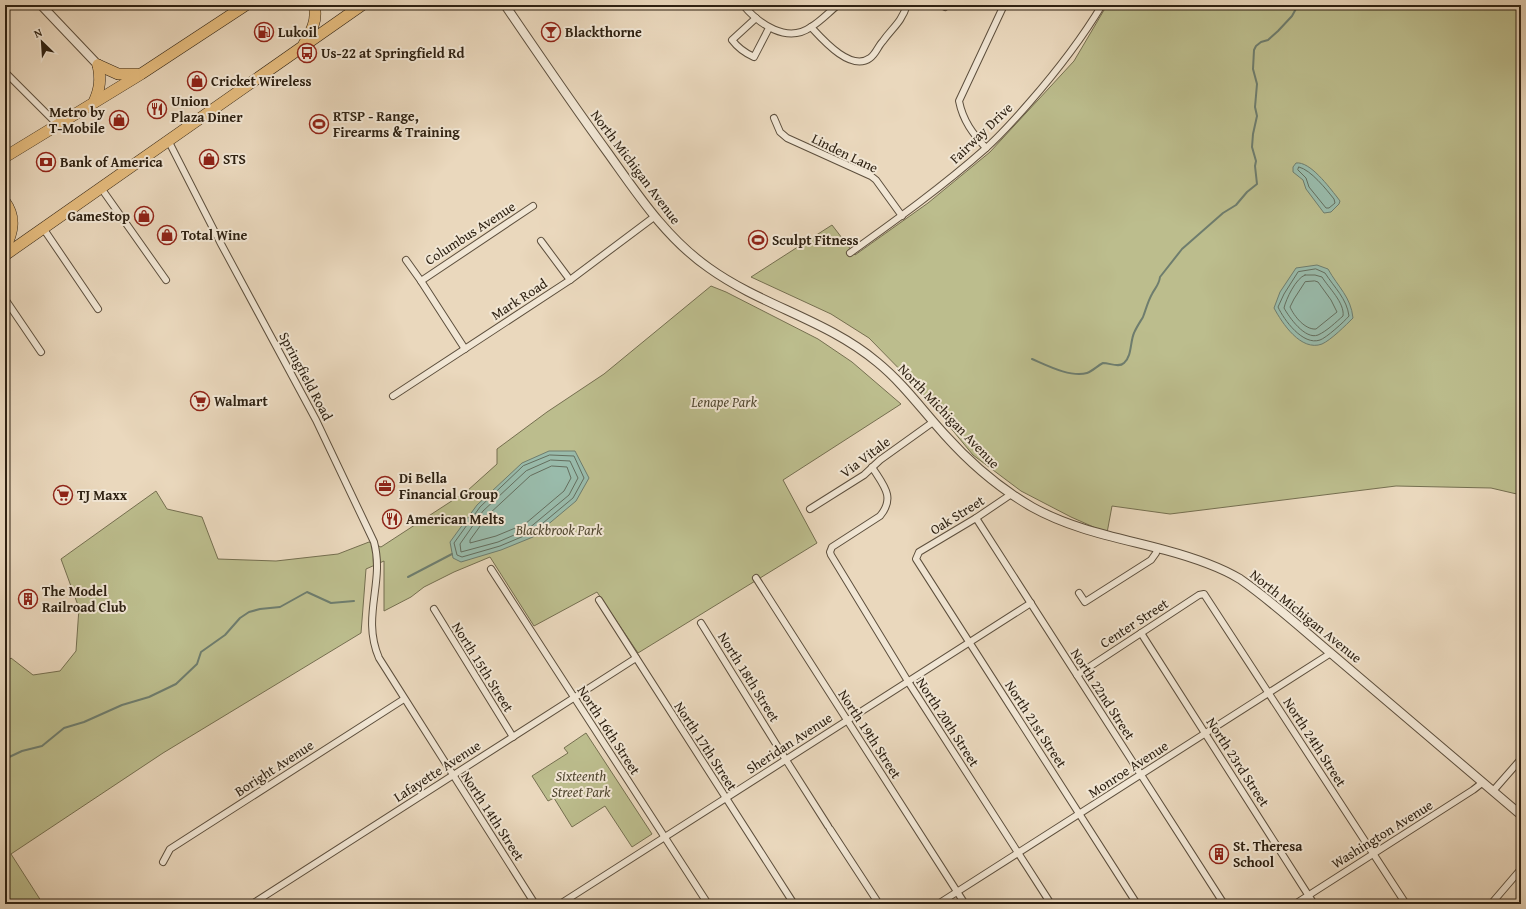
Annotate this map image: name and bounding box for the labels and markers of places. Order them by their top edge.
fuel station icon: Lukoil [253,21,275,43]
bar icon: Blackthorne [540,21,562,43]
place label: Lukoil [278,22,318,42]
place label: Blackthorne [565,22,642,42]
bus stop icon: Us-22 at Springfield Rd [296,42,318,64]
place label: Us-22 at Springfield Rd [321,43,465,63]
shop icon: Cricket Wireless [186,70,208,92]
place label: Cricket Wireless [211,71,311,91]
place label: Union Plaza Diner [171,91,243,127]
restaurant icon: Union Plaza Diner [146,98,168,120]
place label: Metro by T-Mobile [49,102,106,138]
place label: RTSP - Range, Firearms & Training [333,106,460,142]
shop icon: Metro by T-Mobile [108,109,130,131]
sports icon: RTSP - Range, Firearms & Training [308,113,330,135]
shop icon: STS [198,148,220,170]
place label: STS [223,149,246,169]
bank icon: Bank of America [35,151,57,173]
place label: Bank of America [60,152,164,172]
shop icon: GameStop [133,205,155,227]
place label: GameStop [67,206,130,226]
shop icon: Total Wine [156,224,178,246]
place label: Total Wine [181,225,248,245]
sports icon: Sculpt Fitness [747,229,769,251]
place label: Sculpt Fitness [772,230,859,250]
supermarket icon: Walmart [189,390,211,412]
place label: Walmart [214,391,268,411]
place label: Di Bella Financial Group [399,468,498,504]
office icon: Di Bella Financial Group [374,475,396,497]
supermarket icon: TJ Maxx [52,484,74,506]
place label: TJ Maxx [77,485,128,505]
restaurant icon: American Melts [381,508,403,530]
place label: American Melts [406,509,504,529]
place label: The Model Railroad Club [42,581,127,617]
building icon: The Model Railroad Club [17,588,39,610]
place label: St. Theresa School [1233,836,1303,872]
building icon: St. Theresa School [1208,843,1230,865]

